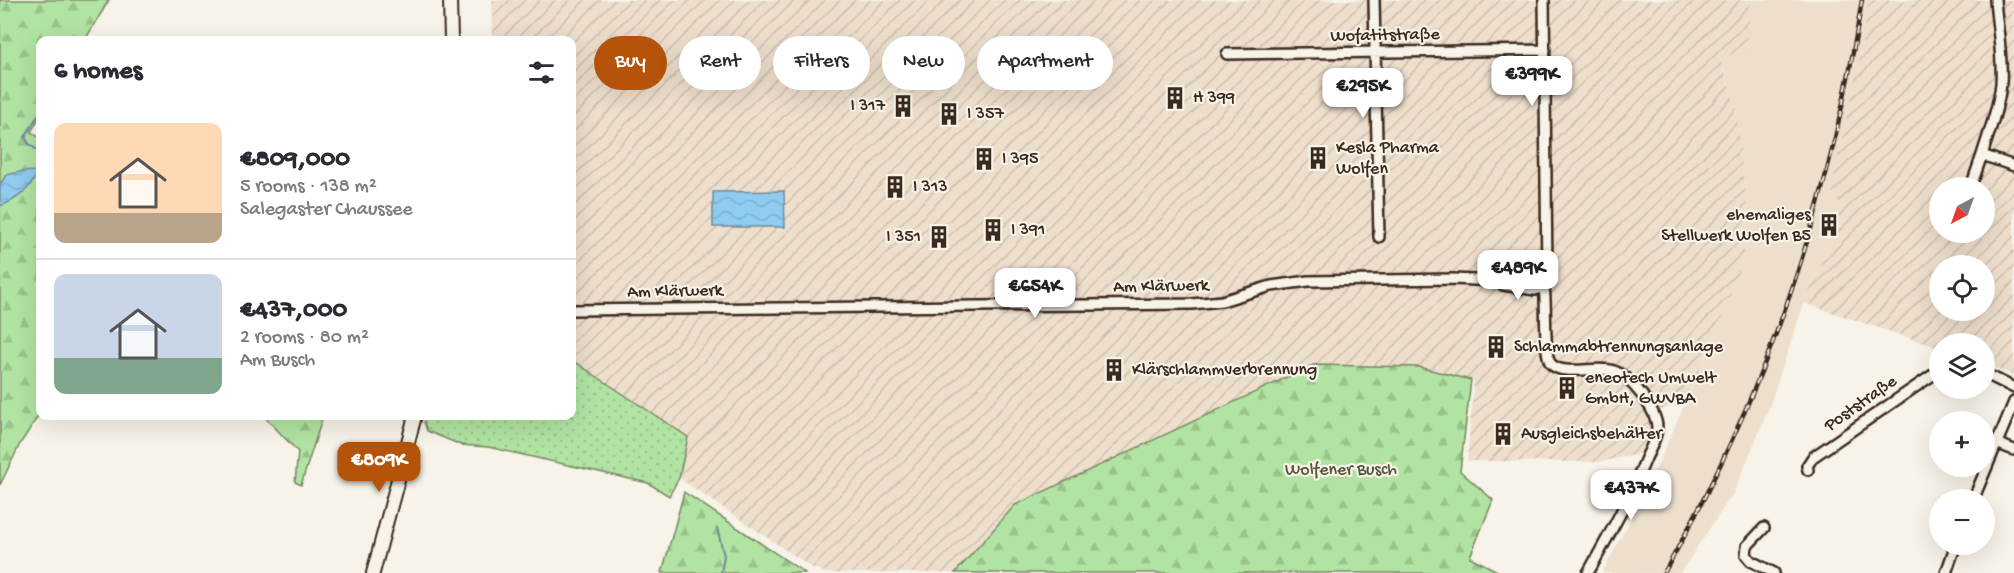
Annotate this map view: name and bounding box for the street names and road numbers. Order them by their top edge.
street label: Wofatitstraße [1330,25,1441,47]
street label: Am Klärwerk [1113,276,1211,298]
street label: Am Klärwerk [627,281,725,303]
street label: Poststraße [1820,371,1902,437]

